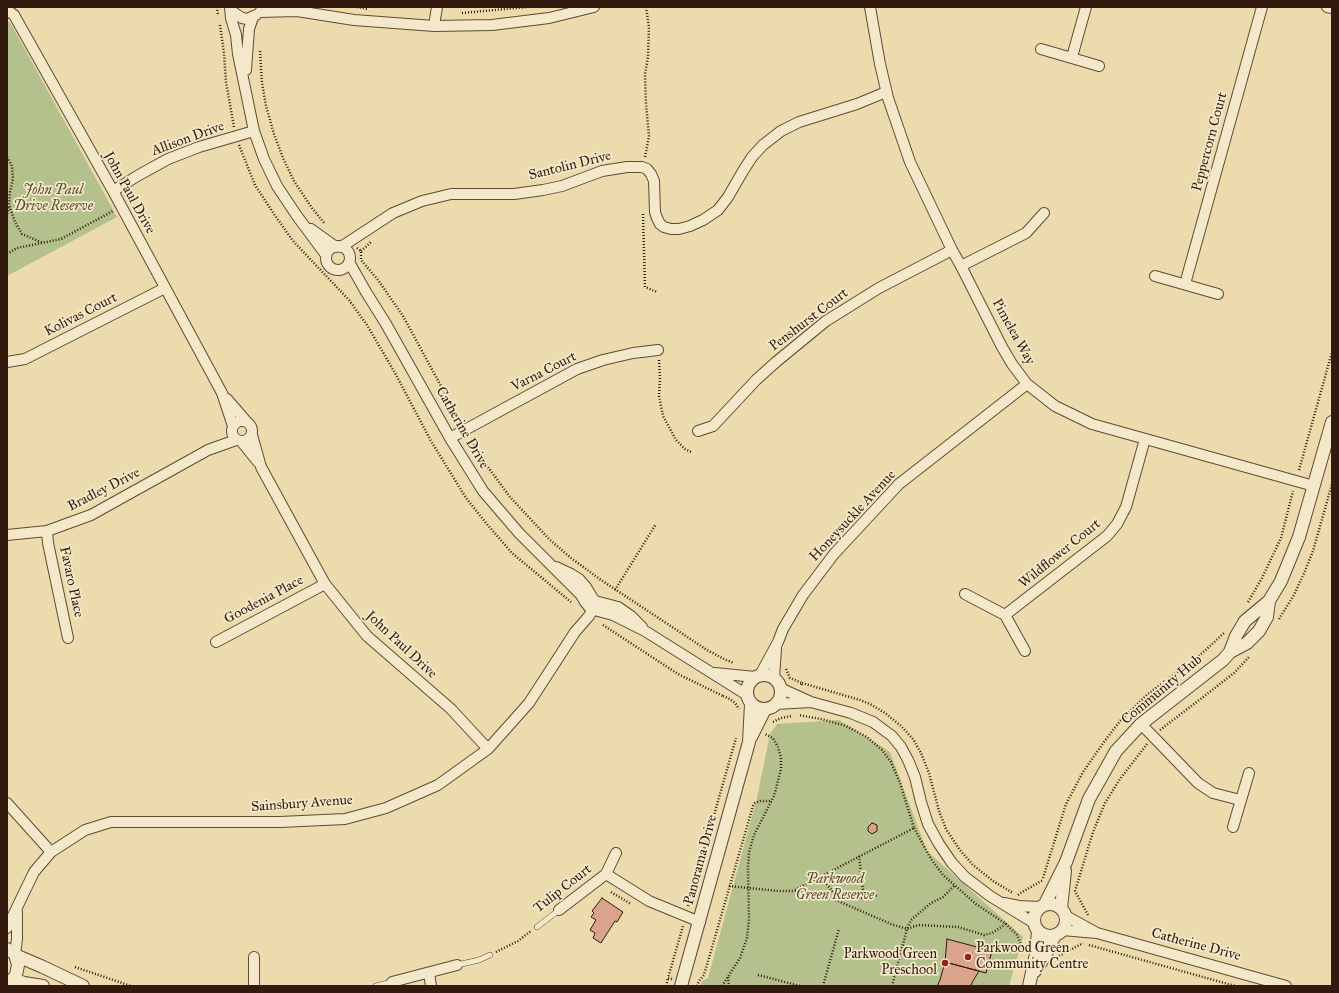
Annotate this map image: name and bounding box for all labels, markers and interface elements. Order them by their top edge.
street label: Peppercorn Court [1189,91,1231,193]
street label: Allison Drive [149,118,227,160]
street label: Santolin Drive [527,148,613,184]
street label: John Paul Drive [100,149,158,237]
park label: John Paul Drive Reserve [13,183,93,216]
street label: Penshurst Court [766,285,852,355]
street label: Kolivas Court [42,289,120,341]
street label: Pimelea Way [988,296,1038,368]
street label: Varna Court [509,348,579,396]
street label: Catherine Drive [432,384,492,472]
street label: Bradley Drive [65,465,143,515]
street label: Honeysuckle Avenue [806,467,900,565]
street label: Wildflower Court [1016,516,1104,592]
street label: Favaro Place [55,545,87,619]
street label: Goodenia Place [222,572,306,628]
street label: John Paul Drive [362,608,440,682]
street label: Community Hub [1118,652,1206,728]
street label: Sainsbury Avenue [251,792,353,816]
street label: Panorama Drive [681,813,721,907]
street label: Tulip Court [531,861,595,917]
park label: Parkwood Green Reserve [796,872,874,904]
street label: Catherine Drive [1149,925,1243,965]
place label: Parkwood Green Community Centre [976,941,1088,974]
place label: Parkwood Green Preschool [844,947,937,980]
marker: Parkwood Green Community Centre [963,952,973,962]
marker: Parkwood Green Preschool [940,958,950,968]

